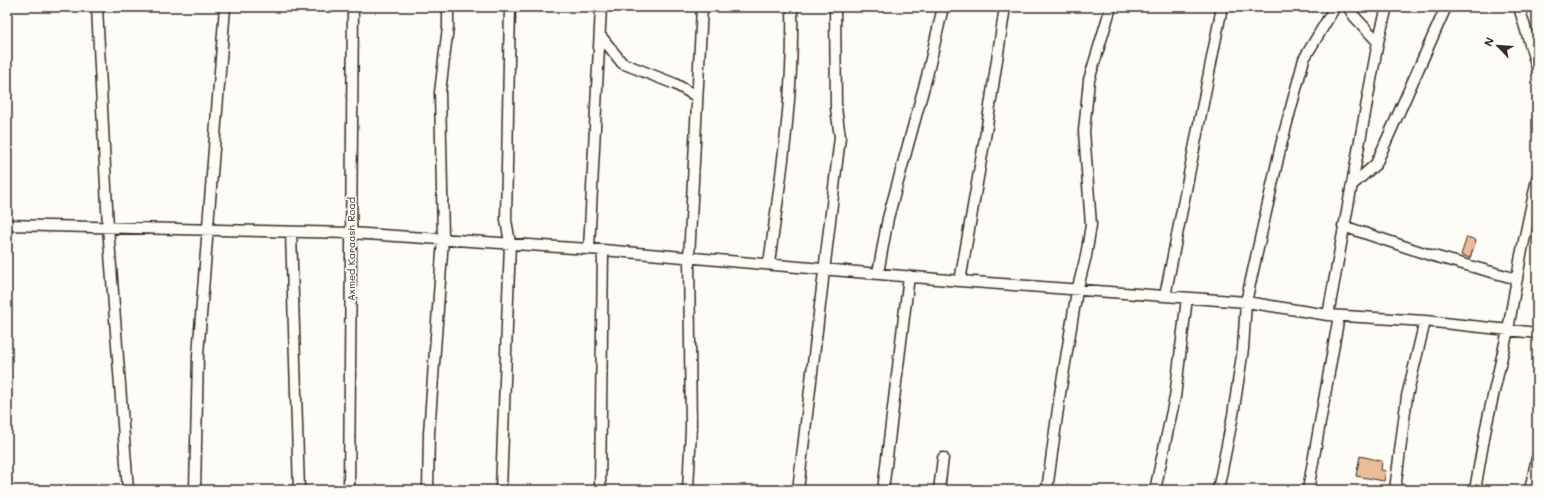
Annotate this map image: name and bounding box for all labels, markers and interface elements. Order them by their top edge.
north arrow [1478,26,1518,66]
text: N [1480,35,1497,49]
street label: Axmed Karaash Road [344,197,358,301]

